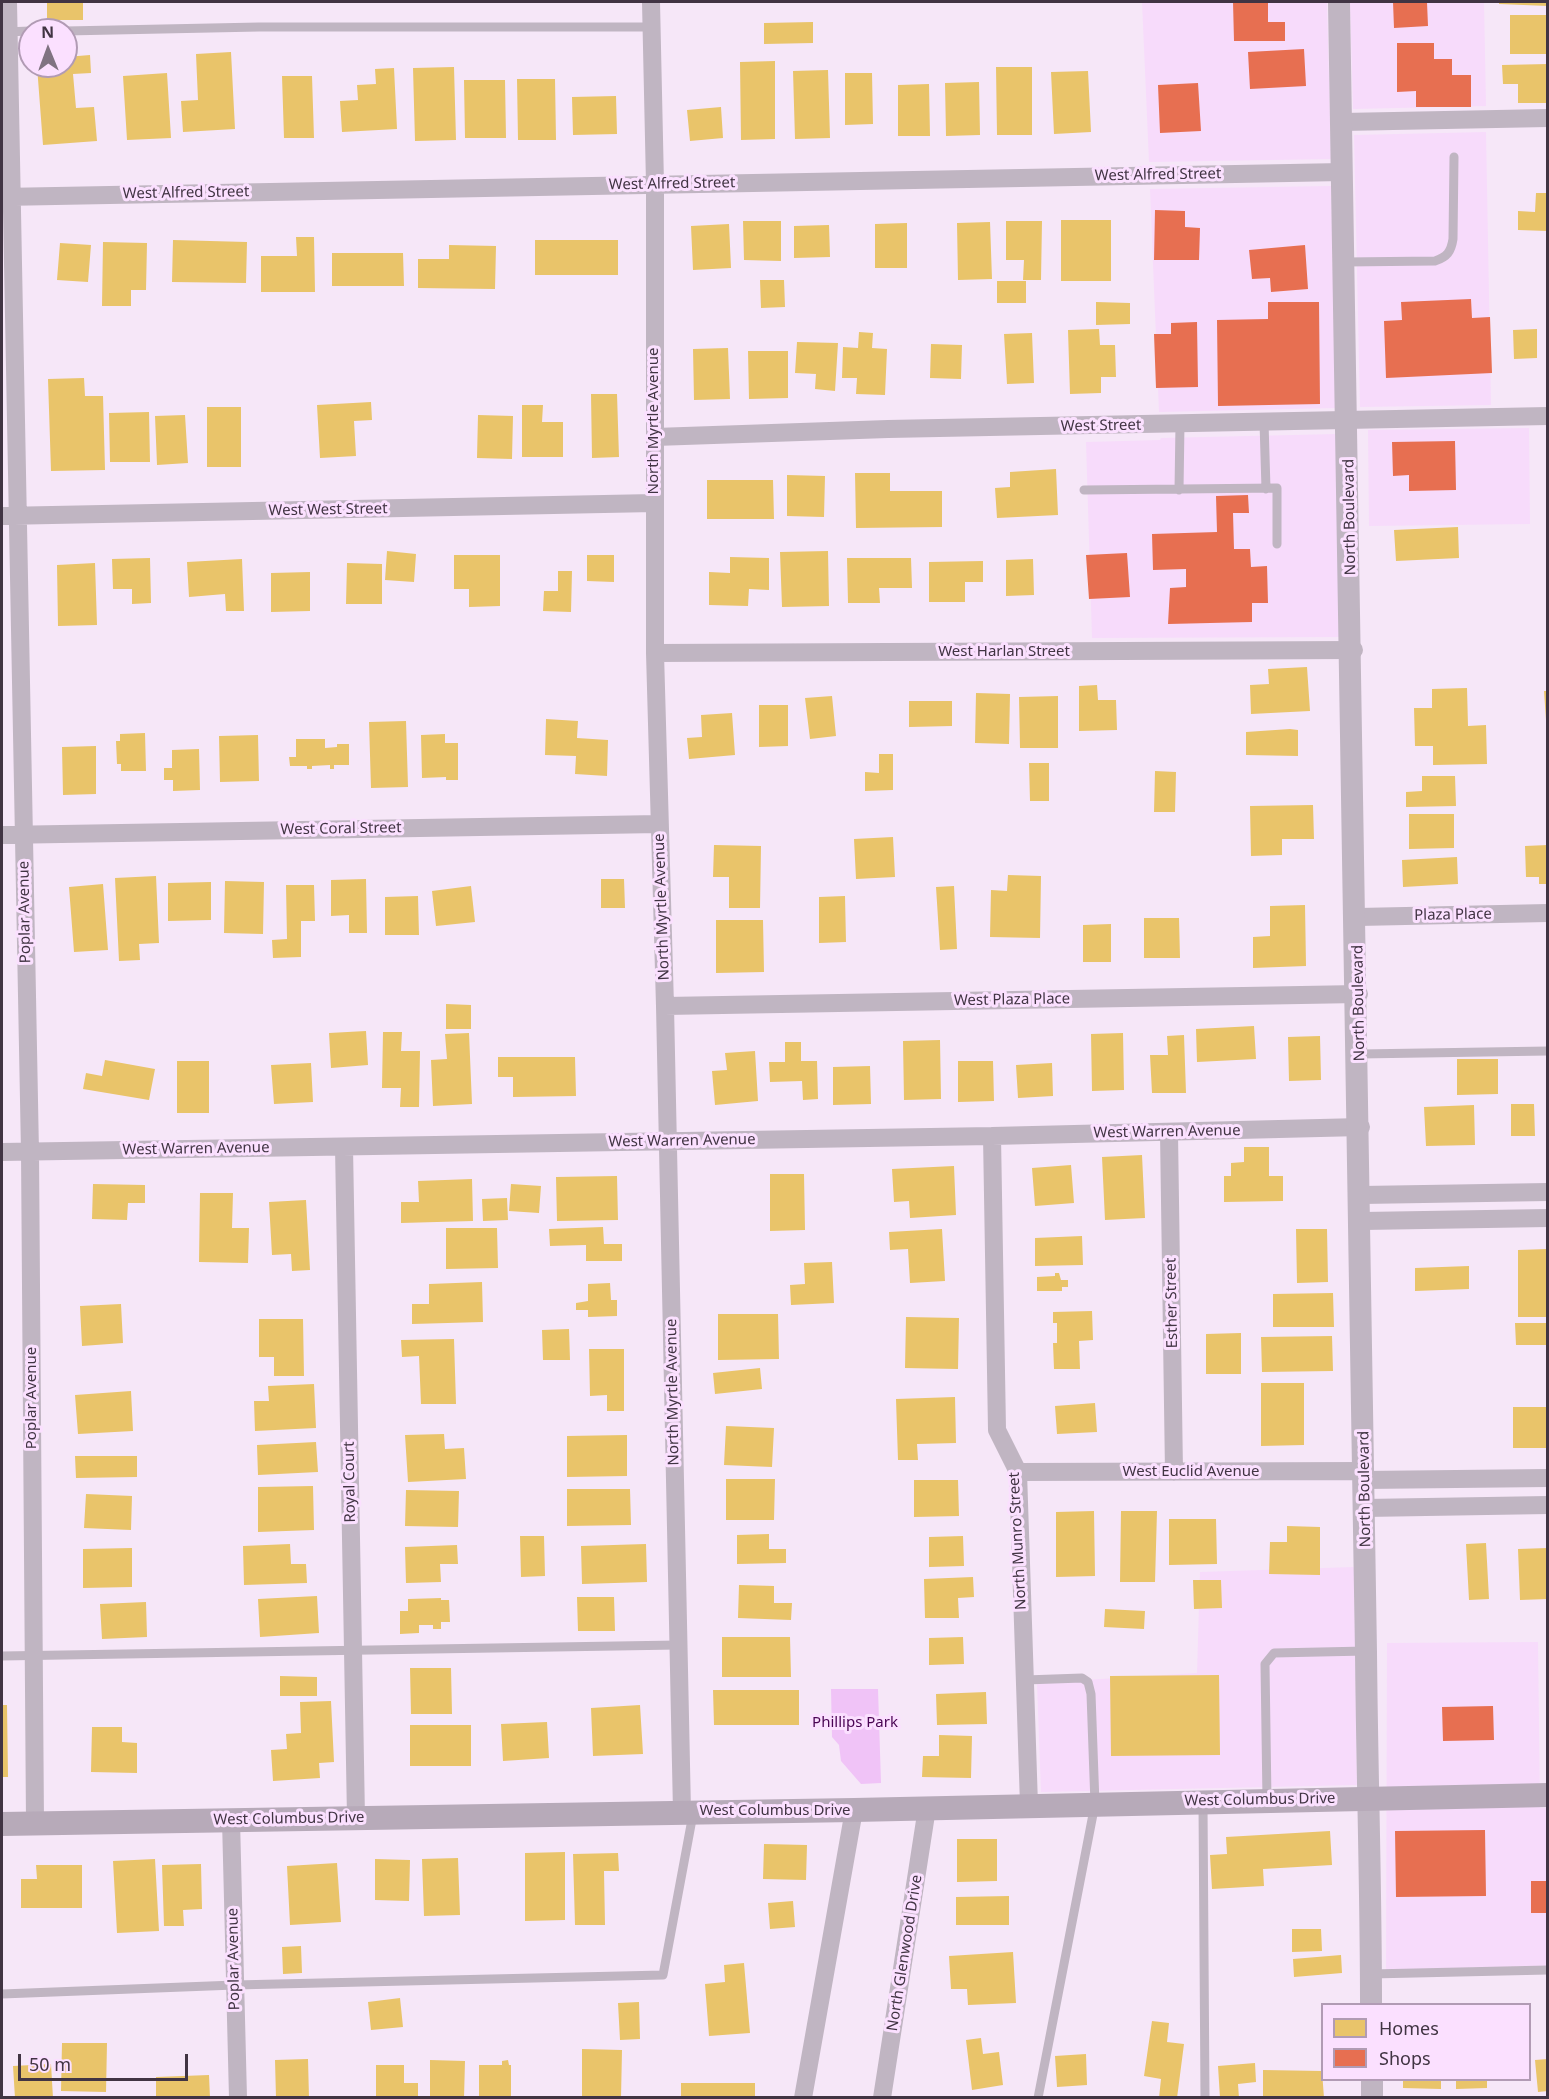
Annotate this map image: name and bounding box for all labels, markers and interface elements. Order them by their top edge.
north arrow [18,18,78,78]
text: N [41,21,54,43]
street label: West Alfred Street [1095,165,1221,185]
street label: West Alfred Street [609,174,735,194]
street label: West Alfred Street [123,183,249,203]
street label: North Myrtle Avenue [645,347,663,495]
street label: West Street [1061,416,1141,436]
street label: North Boulevard [1340,459,1360,575]
street label: West West Street [268,500,388,520]
street label: West Harlan Street [938,643,1070,661]
street label: West Coral Street [280,819,402,839]
street label: North Myrtle Avenue [650,833,674,981]
street label: Poplar Avenue [15,861,35,963]
street label: Plaza Place [1414,905,1492,925]
street label: North Boulevard [1349,945,1369,1061]
street label: West Plaza Place [954,990,1070,1010]
street label: West Warren Avenue [1093,1122,1241,1142]
street label: West Warren Avenue [608,1131,756,1151]
street label: West Warren Avenue [122,1139,270,1159]
street label: Esther Street [1162,1258,1182,1348]
street label: North Myrtle Avenue [663,1318,683,1466]
street label: Poplar Avenue [23,1347,41,1449]
street label: North Boulevard [1355,1431,1375,1547]
street label: Royal Court [340,1441,360,1523]
street label: West Euclid Avenue [1123,1463,1259,1481]
street label: North Munro Street [1005,1472,1031,1610]
park label: Phillips Park [812,1714,898,1732]
street label: West Columbus Drive [1184,1790,1336,1810]
street label: West Columbus Drive [699,1802,851,1820]
street label: West Columbus Drive [213,1809,365,1829]
street label: North Glenwood Drive [884,1874,926,2032]
street label: Poplar Avenue [224,1908,244,2010]
legend [1321,2003,1531,2081]
text: Homes [1379,2016,1439,2040]
scale bar [21,2042,190,2080]
text: Shops [1379,2046,1431,2070]
text: 50 m [29,2052,71,2076]

